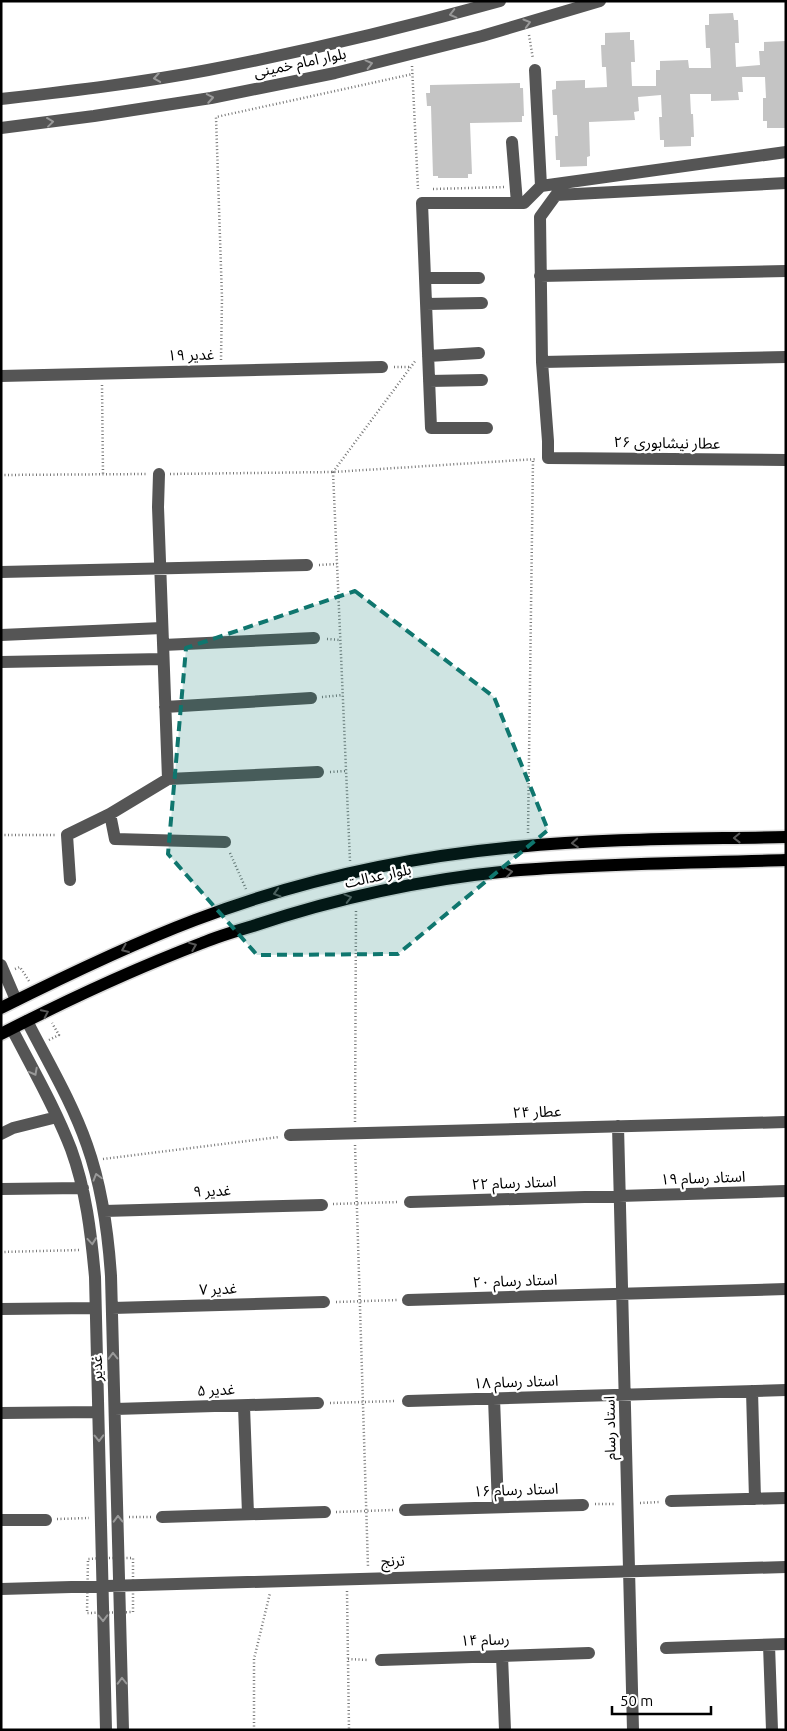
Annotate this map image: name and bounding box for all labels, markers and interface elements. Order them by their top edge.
one-way arrow [449,8,457,19]
one-way arrow [522,19,530,29]
street label: بلوار امام خمینی [252,44,348,84]
one-way arrow [365,60,373,70]
one-way arrow [153,72,162,82]
one-way arrow [206,94,215,104]
one-way arrow [46,117,54,128]
street label: غدیر ۱۹ [168,346,215,364]
street label: عطار نیشابوری ۲۶ [613,433,721,453]
one-way arrow [733,833,740,843]
one-way arrow [570,838,578,849]
street label: بلوار عدالت [343,860,413,892]
one-way arrow [504,867,513,877]
one-way arrow [274,888,282,898]
one-way arrow [344,894,352,904]
one-way arrow [188,942,197,953]
one-way arrow [121,943,129,953]
one-way arrow [40,1008,49,1019]
one-way arrow [28,1067,38,1076]
street label: عطار ۲۴ [512,1102,562,1122]
street label: استاد رسام ۱۹ [660,1168,746,1190]
one-way arrow [92,1173,103,1182]
street label: استاد رسام ۲۲ [471,1173,557,1195]
street label: غدیر ۹ [193,1181,232,1201]
one-way arrow [86,1237,97,1245]
street label: استاد رسام ۲۰ [472,1271,558,1293]
street label: غدیر ۷ [199,1279,238,1299]
one-way arrow [108,1352,119,1360]
street label: غدیر [88,1354,106,1382]
street label: استاد رسام ۱۸ [473,1372,559,1394]
street label: غدیر ۵ [197,1380,236,1400]
street label: استاد رسام [600,1396,622,1460]
one-way arrow [94,1435,104,1443]
street label: استاد رسام ۱۶ [473,1480,559,1502]
one-way arrow [112,1514,123,1522]
street label: ترنج [381,1552,405,1573]
one-way arrow [98,1615,108,1623]
street label: رسام ۱۴ [460,1630,510,1652]
one-way arrow [116,1677,127,1685]
scale bar [612,1684,711,1716]
text: 50 m [620,1692,653,1709]

